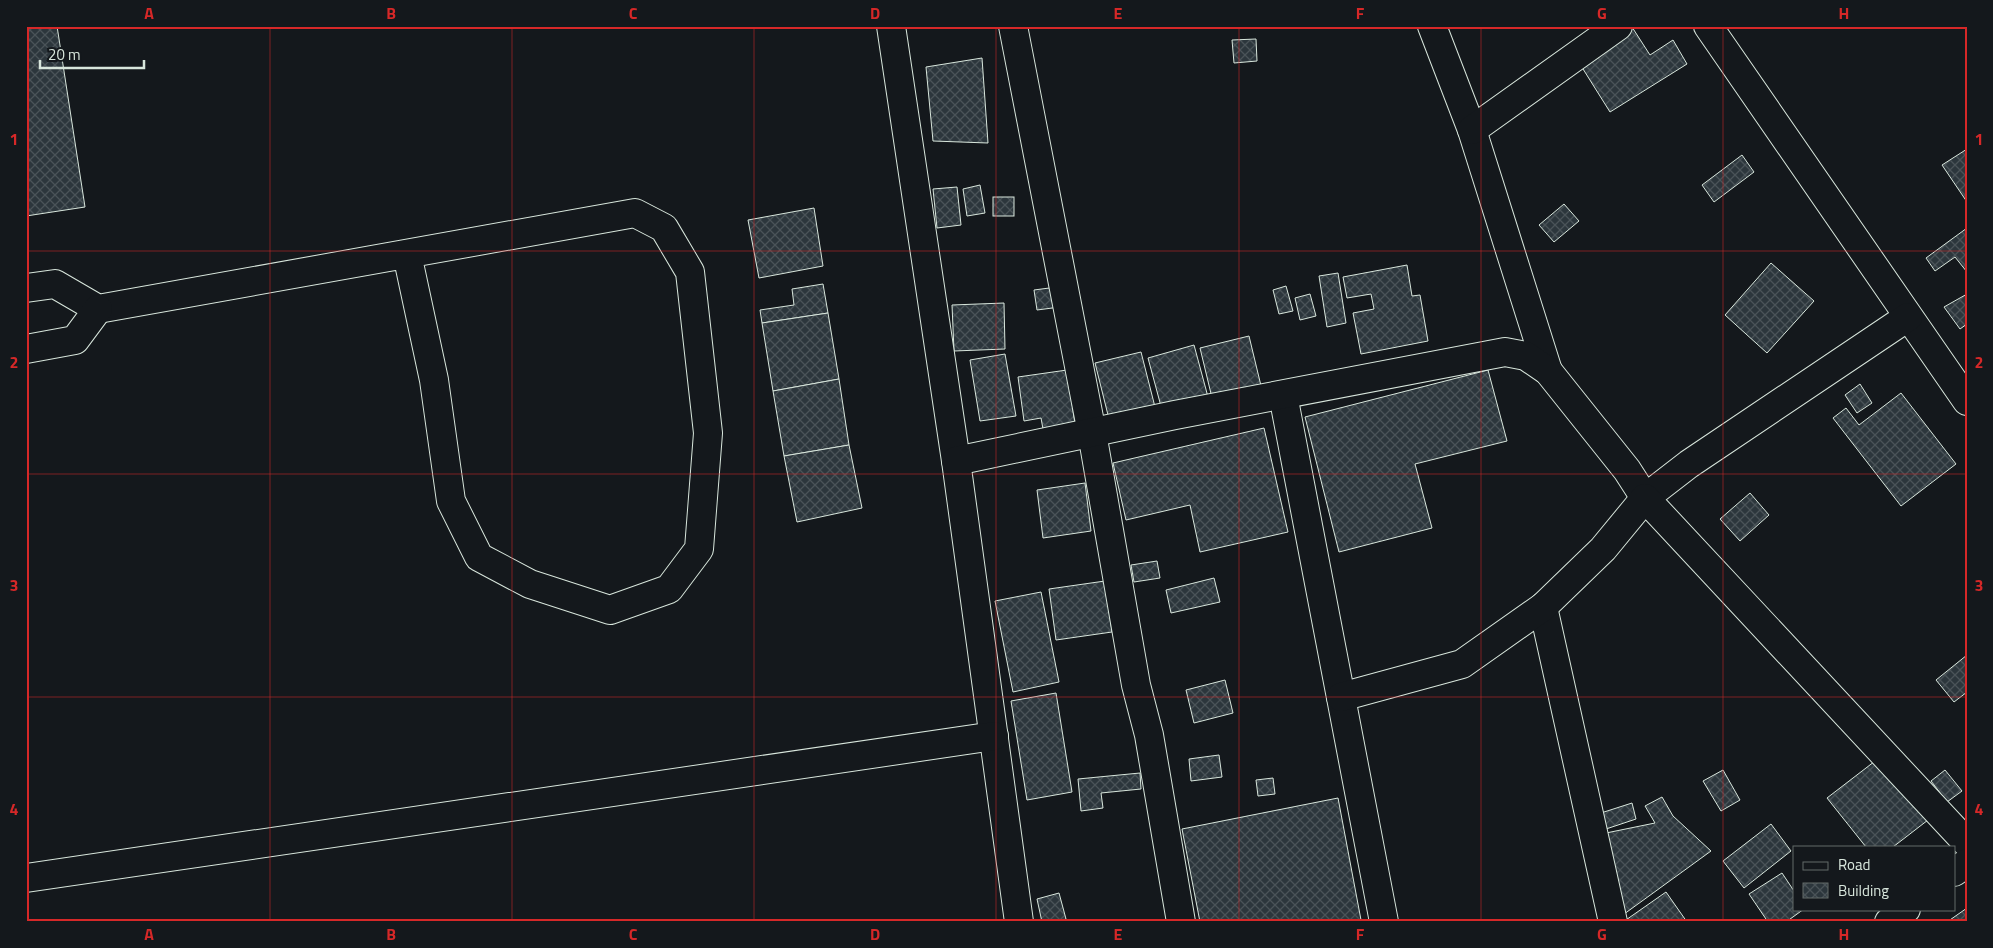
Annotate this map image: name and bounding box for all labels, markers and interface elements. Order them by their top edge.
text: A [144,1,154,25]
text: B [386,1,396,25]
text: C [629,1,638,25]
text: D [870,1,880,25]
text: E [1114,1,1123,25]
text: F [1356,1,1365,25]
text: G [1597,1,1607,25]
text: H [1839,1,1849,25]
scale bar [40,38,144,70]
text: 20 m [48,43,81,66]
text: 1 [10,127,18,151]
text: 1 [1975,127,1983,151]
text: 2 [10,350,18,374]
text: 2 [1975,350,1983,374]
text: 3 [10,573,18,597]
text: 3 [1975,573,1983,597]
text: 4 [10,797,19,821]
text: 4 [1975,797,1984,821]
legend [1793,846,1956,910]
text: Road [1838,853,1870,876]
text: Building [1838,879,1889,902]
text: A [144,922,154,946]
text: B [386,922,396,946]
text: C [629,922,638,946]
text: D [870,922,880,946]
text: E [1114,922,1123,946]
text: F [1356,922,1365,946]
text: G [1597,922,1607,946]
text: H [1839,922,1849,946]

